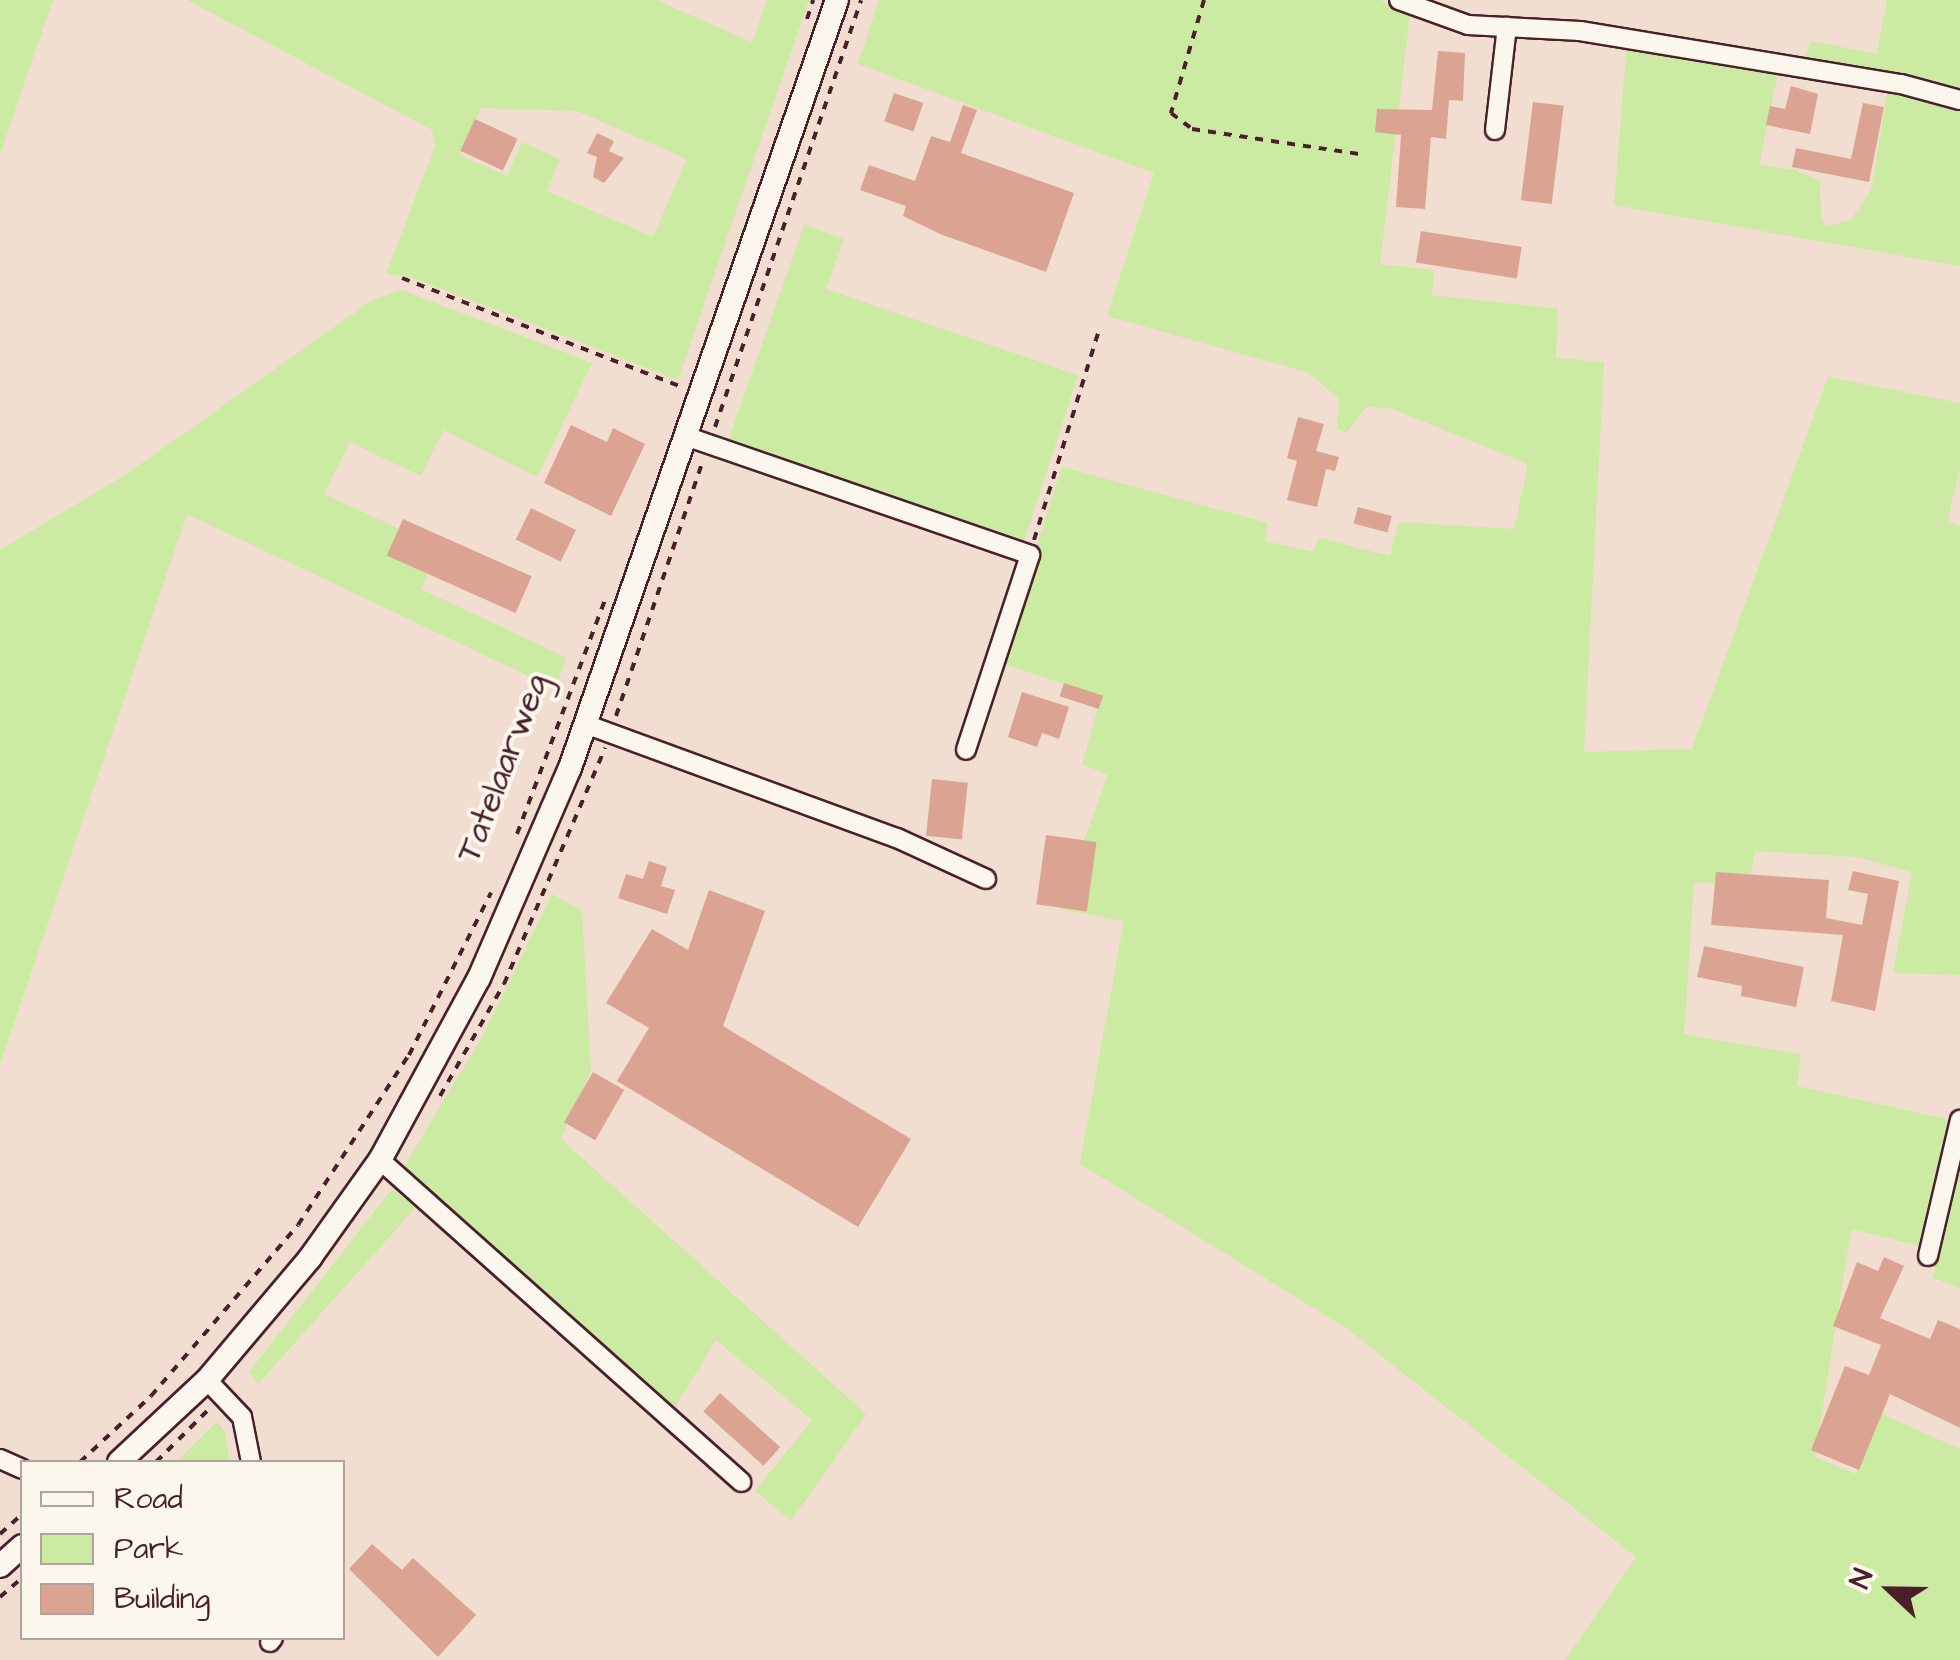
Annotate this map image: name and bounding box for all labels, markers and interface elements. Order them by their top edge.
street label: Tatelaarweg [448,668,558,868]
legend [20,1460,345,1640]
text: Road [114,1478,183,1520]
text: Park [114,1528,183,1570]
north arrow [1840,1540,1940,1640]
text: N [1840,1563,1883,1594]
text: Building [114,1578,210,1620]

